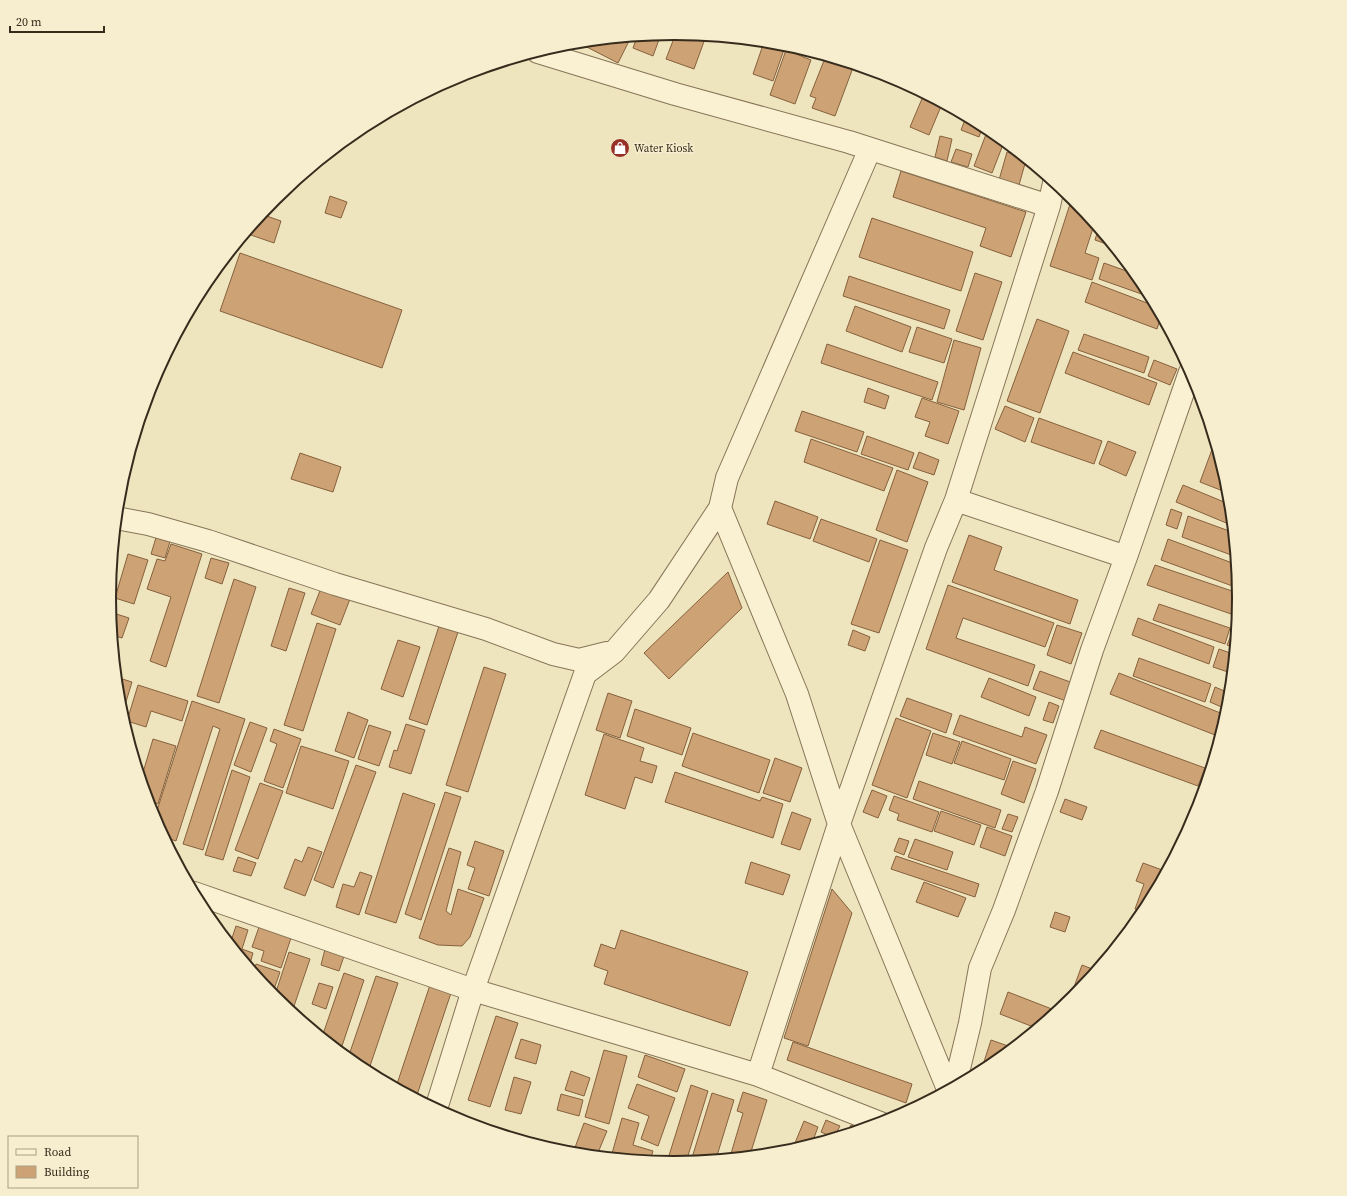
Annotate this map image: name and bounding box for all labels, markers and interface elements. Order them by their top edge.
scale bar [10,8,104,34]
text: 20 m [16,14,42,30]
shop icon: Water Kiosk [609,137,631,159]
place label: Water Kiosk [634,141,694,156]
legend [8,1136,138,1188]
text: Road [44,1144,71,1160]
text: Building [44,1164,89,1180]

